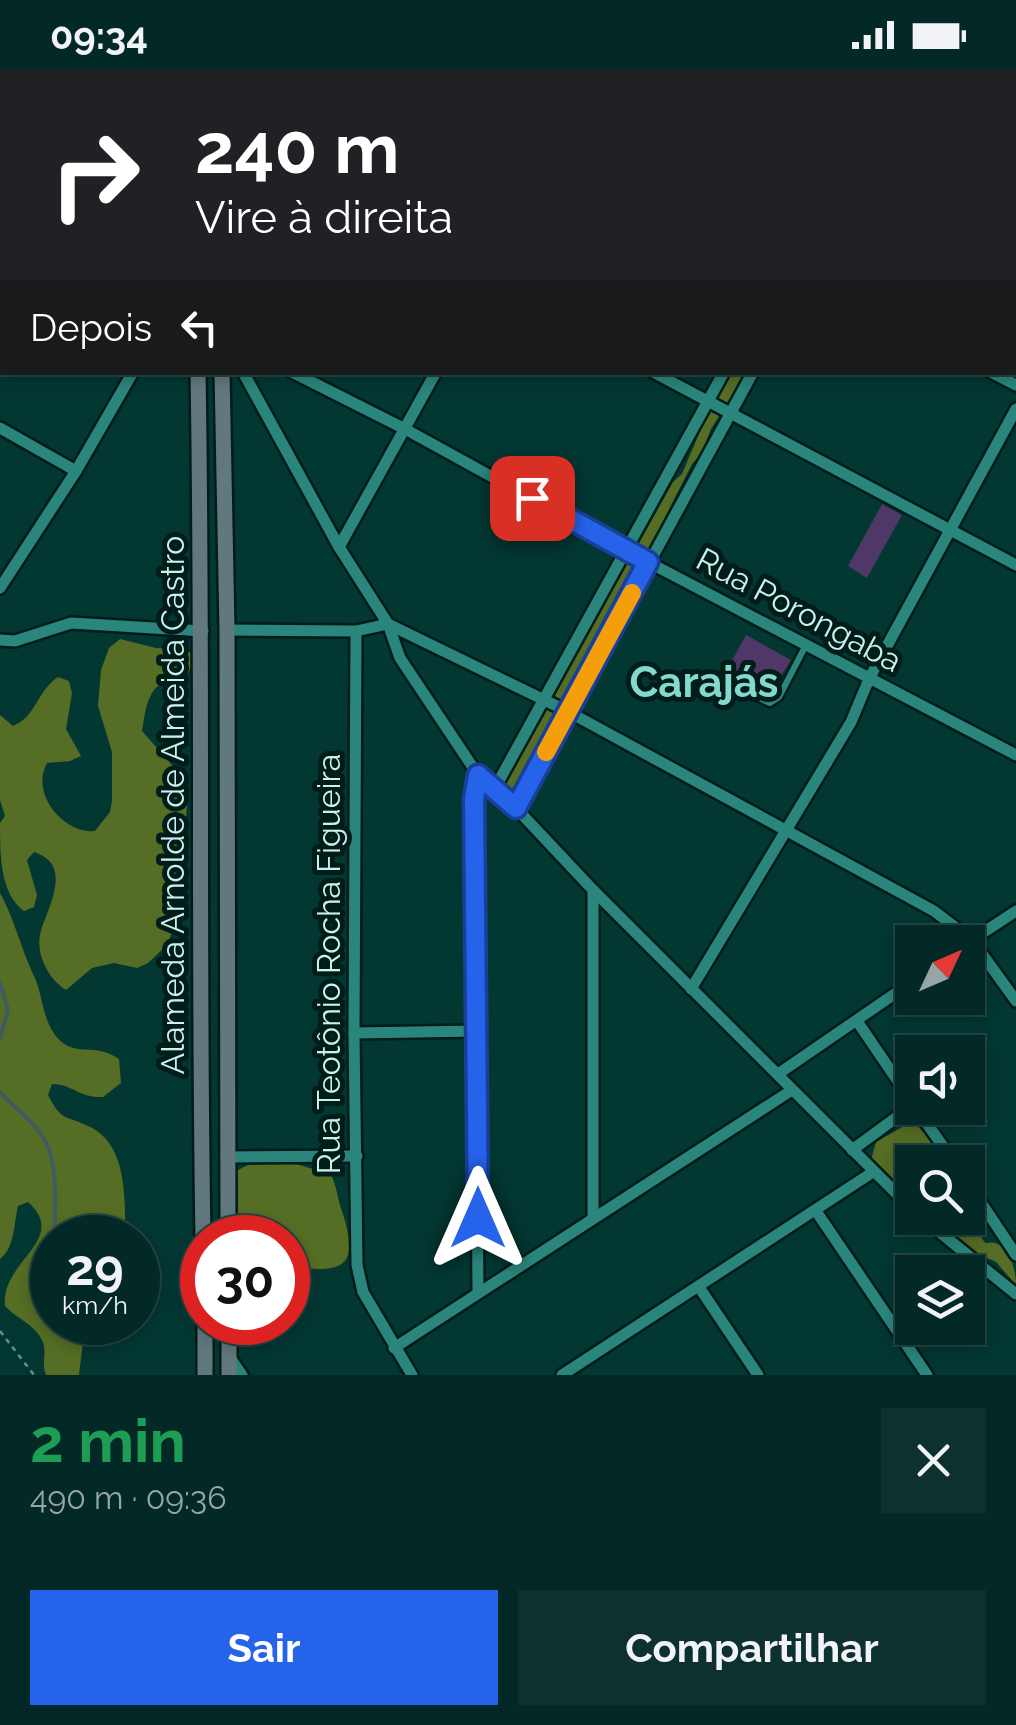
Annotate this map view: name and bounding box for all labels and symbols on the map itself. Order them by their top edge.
pin [490,456,575,541]
street label: Alameda Arnolde de Almeida Castro [154,536,191,1074]
street label: Rua Porongaba [690,540,908,679]
district label: Carajás [630,658,779,707]
street label: Rua Teotônio Rocha Figueira [310,754,347,1174]
north arrow [895,925,985,1015]
position arrow [426,1166,530,1270]
speed limit sign: 30 [180,1215,310,1345]

